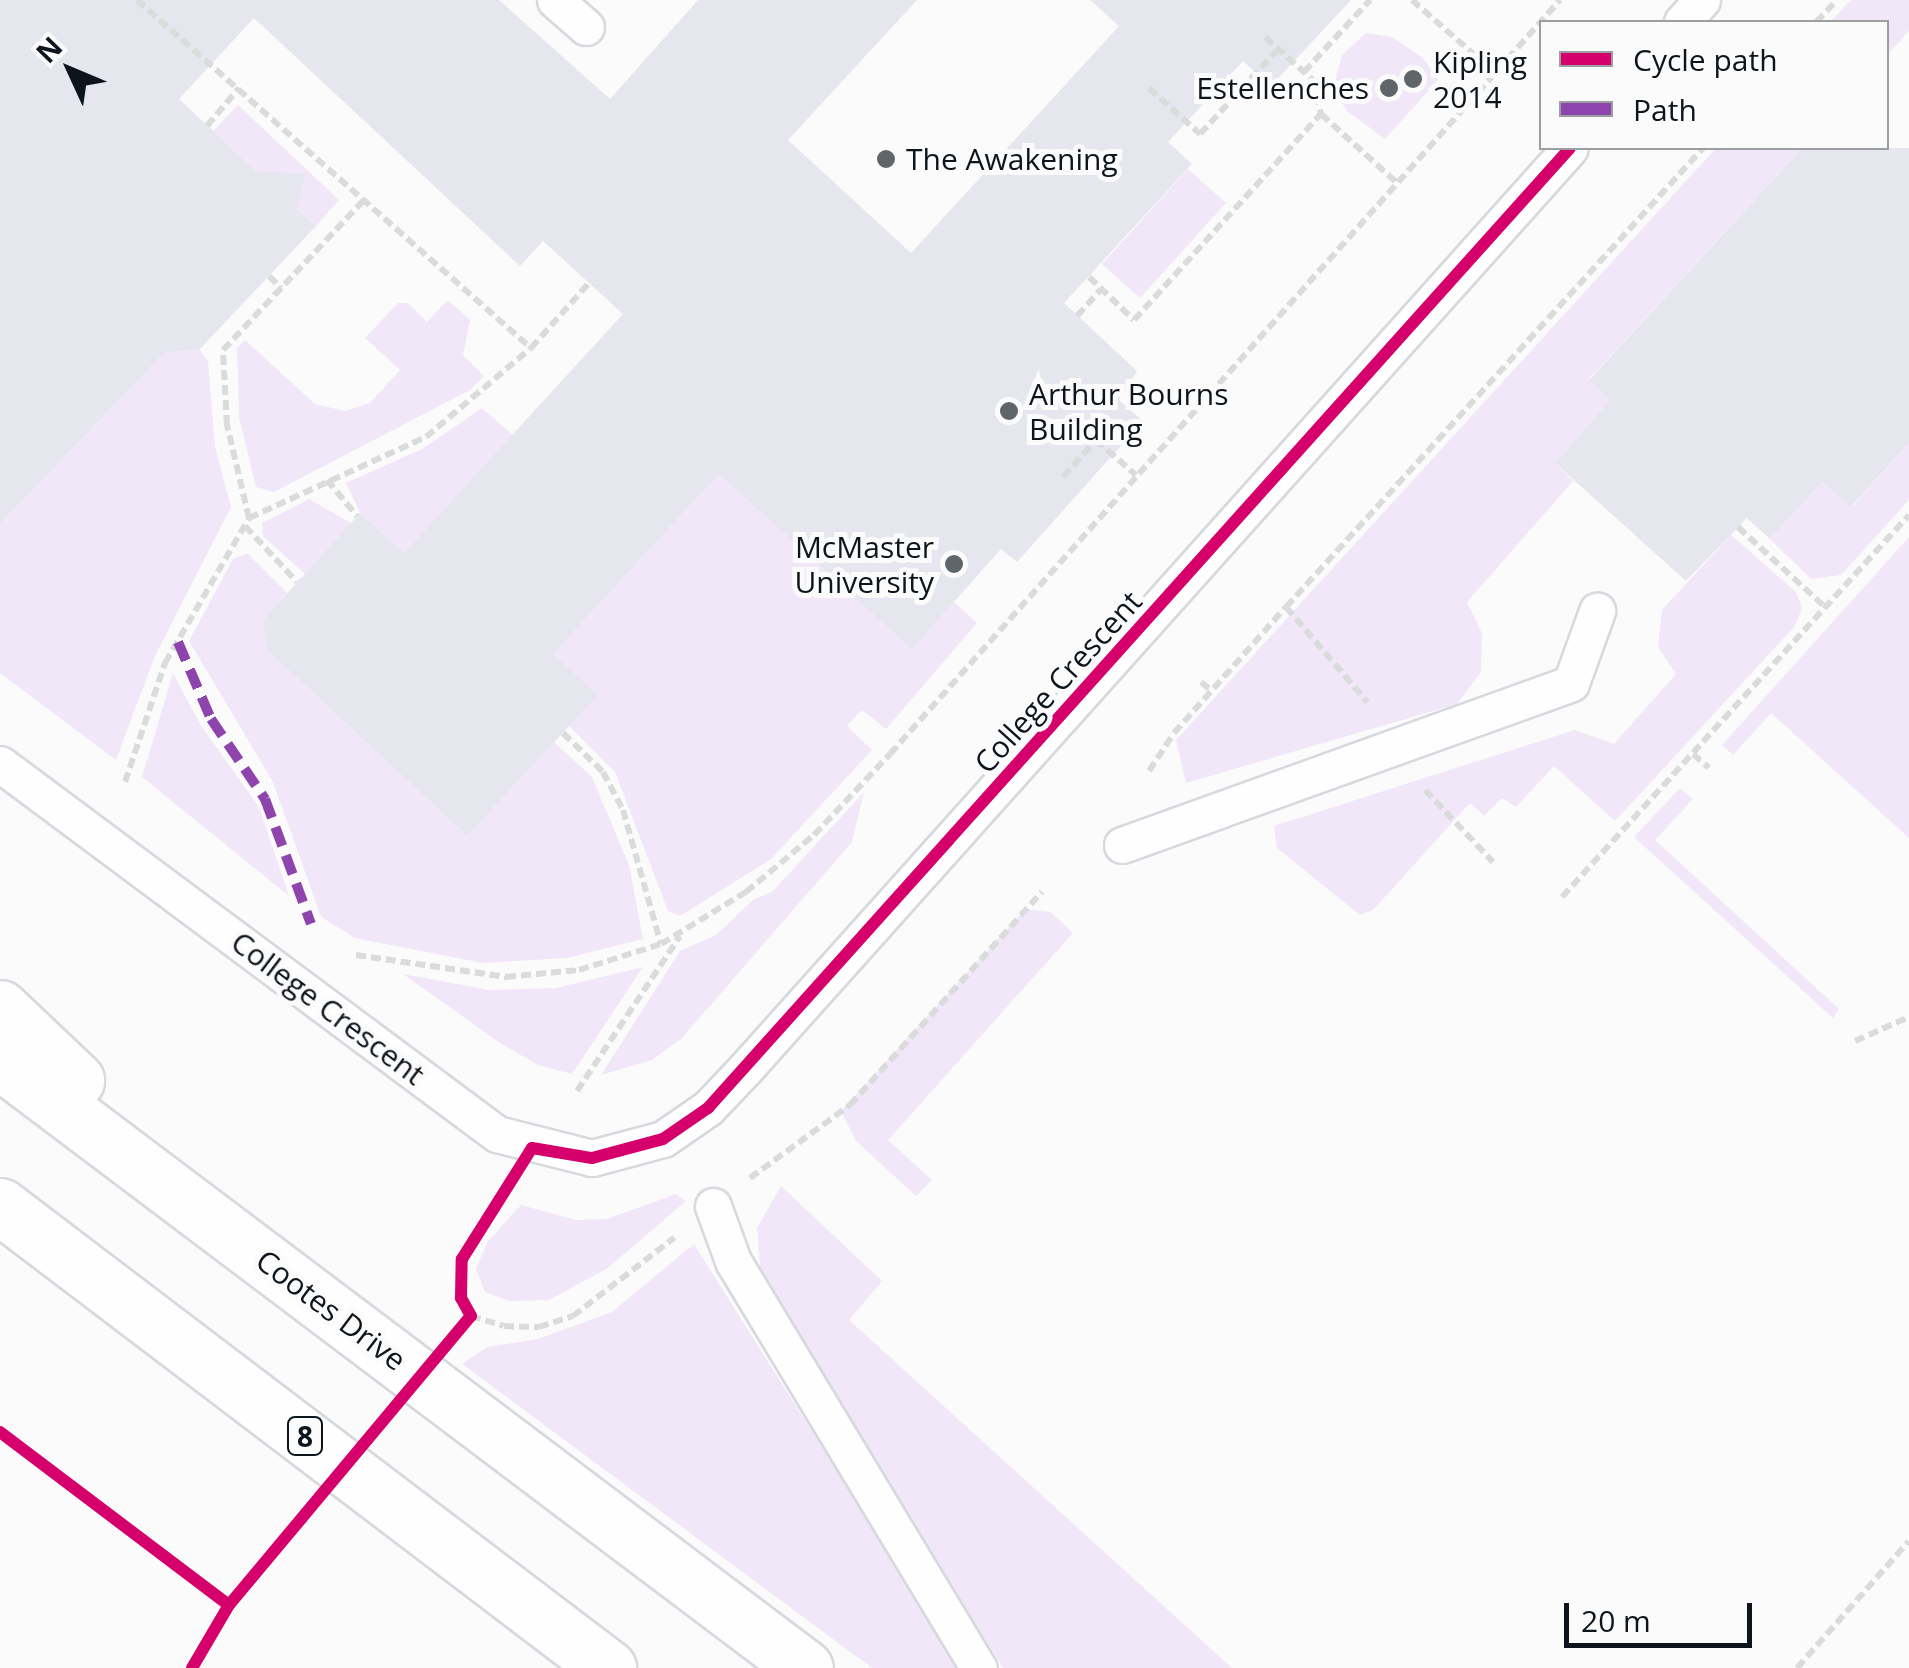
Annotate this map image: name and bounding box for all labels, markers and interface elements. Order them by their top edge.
north arrow [20,20,120,120]
legend [1539,20,1889,150]
text: N [27,28,70,71]
text: Cycle path [1633,39,1778,80]
place label: Kipling 2014 [1433,44,1527,114]
marker: Kipling 2014 [1402,68,1424,90]
place label: Estellenches [1196,70,1369,106]
marker: Estellenches [1378,77,1400,99]
text: Path [1633,89,1697,130]
place label: The Awakening [906,141,1118,177]
marker: The Awakening [875,148,897,170]
place label: Arthur Bourns Building [1029,376,1229,446]
marker: Arthur Bourns Building [998,400,1020,422]
place label: McMaster University [794,529,934,600]
marker: McMaster University [943,553,965,575]
street label: College Crescent [967,584,1149,780]
street label: College Crescent [224,924,432,1092]
street label: Cootes Drive [249,1242,413,1378]
road number: 8 [285,1413,325,1459]
scale bar [1569,1583,1756,1645]
text: 20 m [1581,1600,1651,1641]

